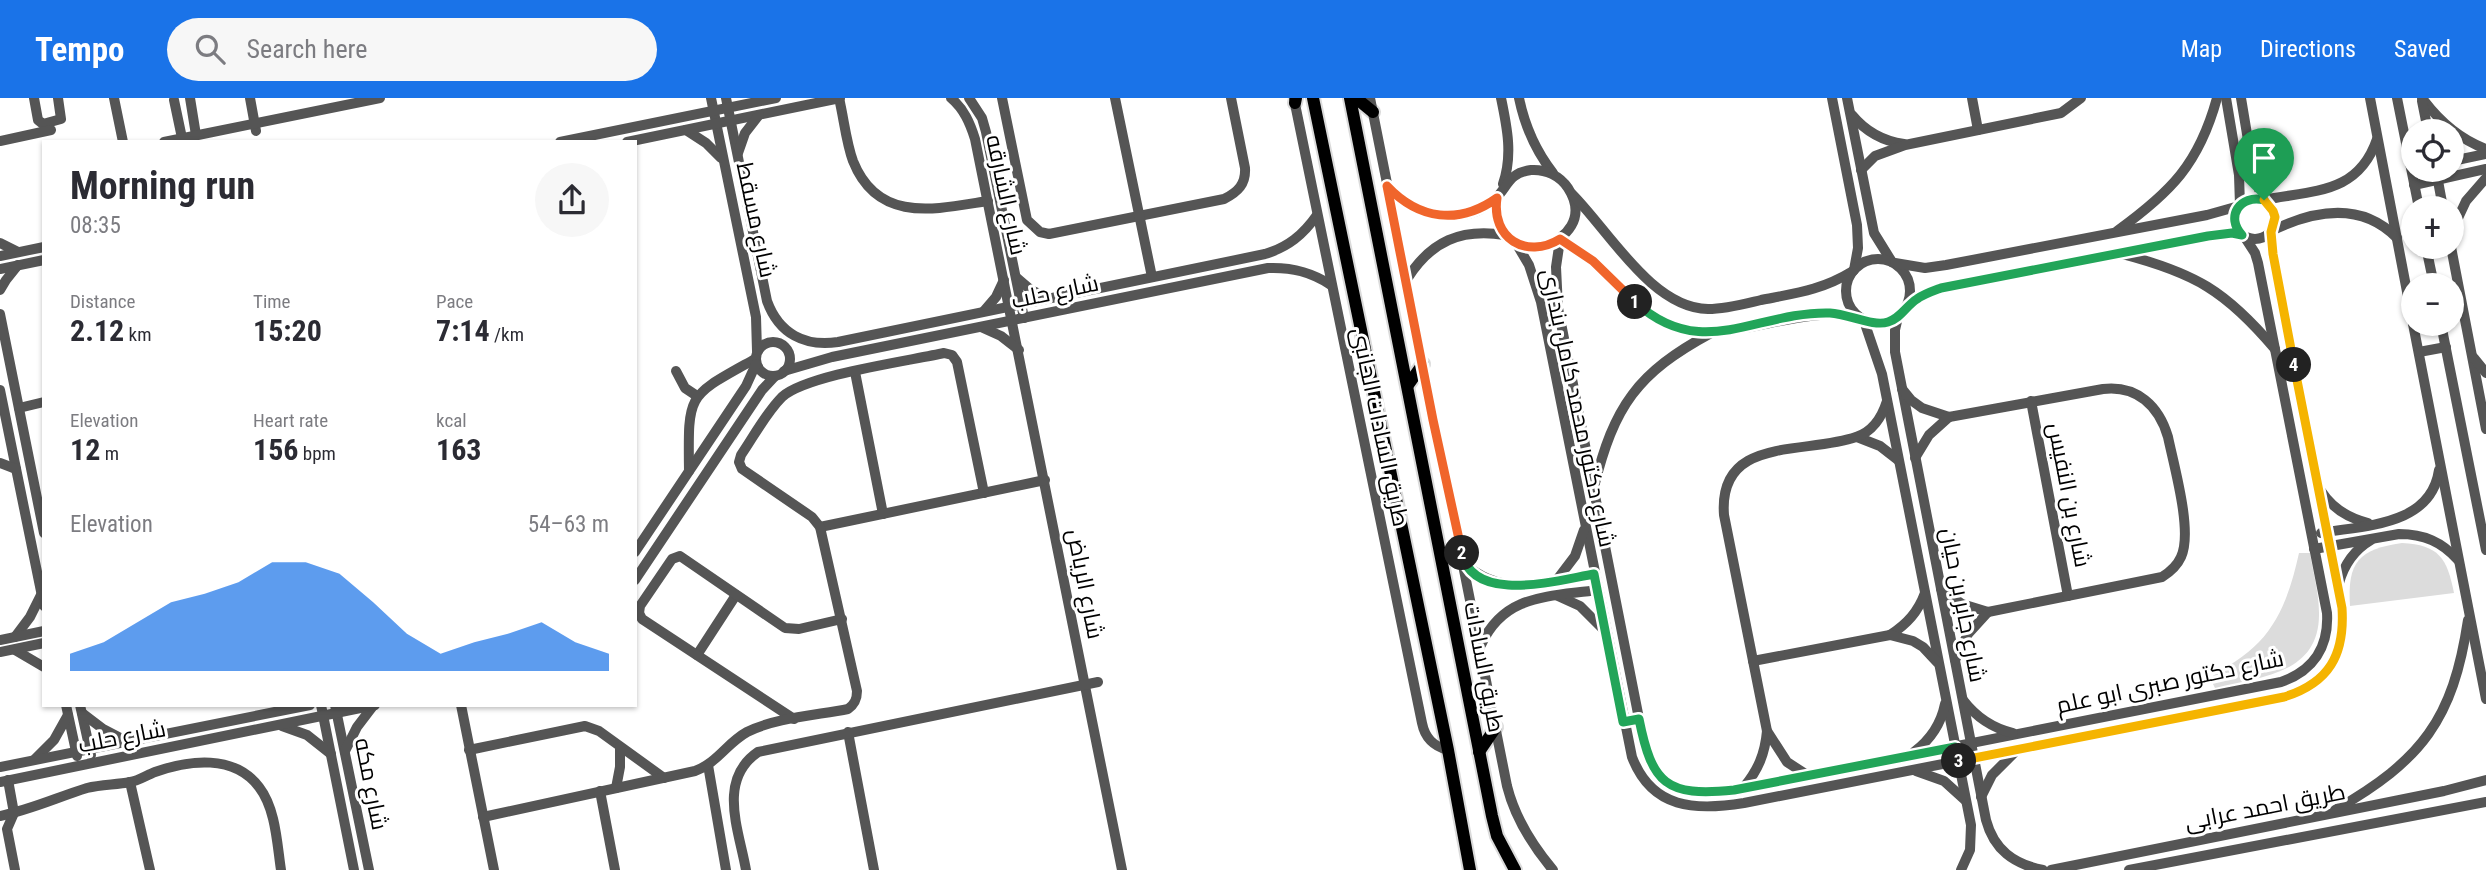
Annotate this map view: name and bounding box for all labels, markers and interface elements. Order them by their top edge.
search box [167,18,657,81]
text: Tempo [35,30,125,69]
icon: search [191,30,229,68]
text: Search here [247,34,367,64]
text: Map [2181,35,2222,63]
text: Directions [2260,35,2356,63]
text: Saved [2394,35,2451,63]
map controls [2401,119,2464,336]
button: locate [2401,119,2464,182]
pin [2234,128,2294,200]
street label: شارع الشارقه [978,132,1032,258]
icon: arrive [2245,139,2283,177]
street label: شارع مسقط [729,160,781,281]
button: share [535,163,609,237]
text: Morning run [70,164,255,208]
button: + [2401,196,2464,259]
text: 08:35 [70,212,121,239]
street label: شارع دكتور محمد كامل بندارى [1533,266,1621,550]
street label: شارع حلب [1009,270,1101,316]
button: − [2401,273,2464,336]
pin: 1 [1618,284,1652,320]
text: Distance [70,290,135,313]
text: Time [253,290,290,313]
text: Pace [436,290,473,313]
text: 1 [1630,290,1639,313]
text: 2.12 [70,313,124,348]
text: 15:20 [253,313,322,348]
text: 7:14 [436,313,490,348]
text: km [124,323,151,346]
text: /km [490,323,524,346]
street label: طريق السادات الجانبى [1346,325,1414,529]
pin: 4 [2276,348,2312,382]
text: 4 [2289,353,2298,376]
text: Elevation [70,409,138,432]
text: Heart rate [253,409,328,432]
text: kcal [436,409,467,432]
street label: شارع بن النفيس [2040,420,2096,570]
text: 12 [70,432,100,467]
text: 156 [253,432,298,467]
text: 163 [436,432,481,467]
text: m [100,442,119,465]
text: bpm [298,442,336,465]
text: Elevation [70,511,153,538]
text: 54–63 m [528,511,609,538]
street label: شارع جابر بن حيان [1933,525,1991,685]
street label: شارع الرياض [1059,527,1109,642]
pin: 2 [1444,536,1480,570]
text: 2 [1457,541,1466,564]
street label: طريق السادات [1458,599,1510,735]
street label: شارع دكتور صبرى ابو علم [2054,645,2287,721]
street label: شارع حلب [76,715,168,761]
street label: شارع مكه [347,736,393,833]
pin: 3 [1941,744,1976,778]
text: 3 [1954,749,1963,772]
street label: طريق احمد عرابى [2182,778,2348,836]

